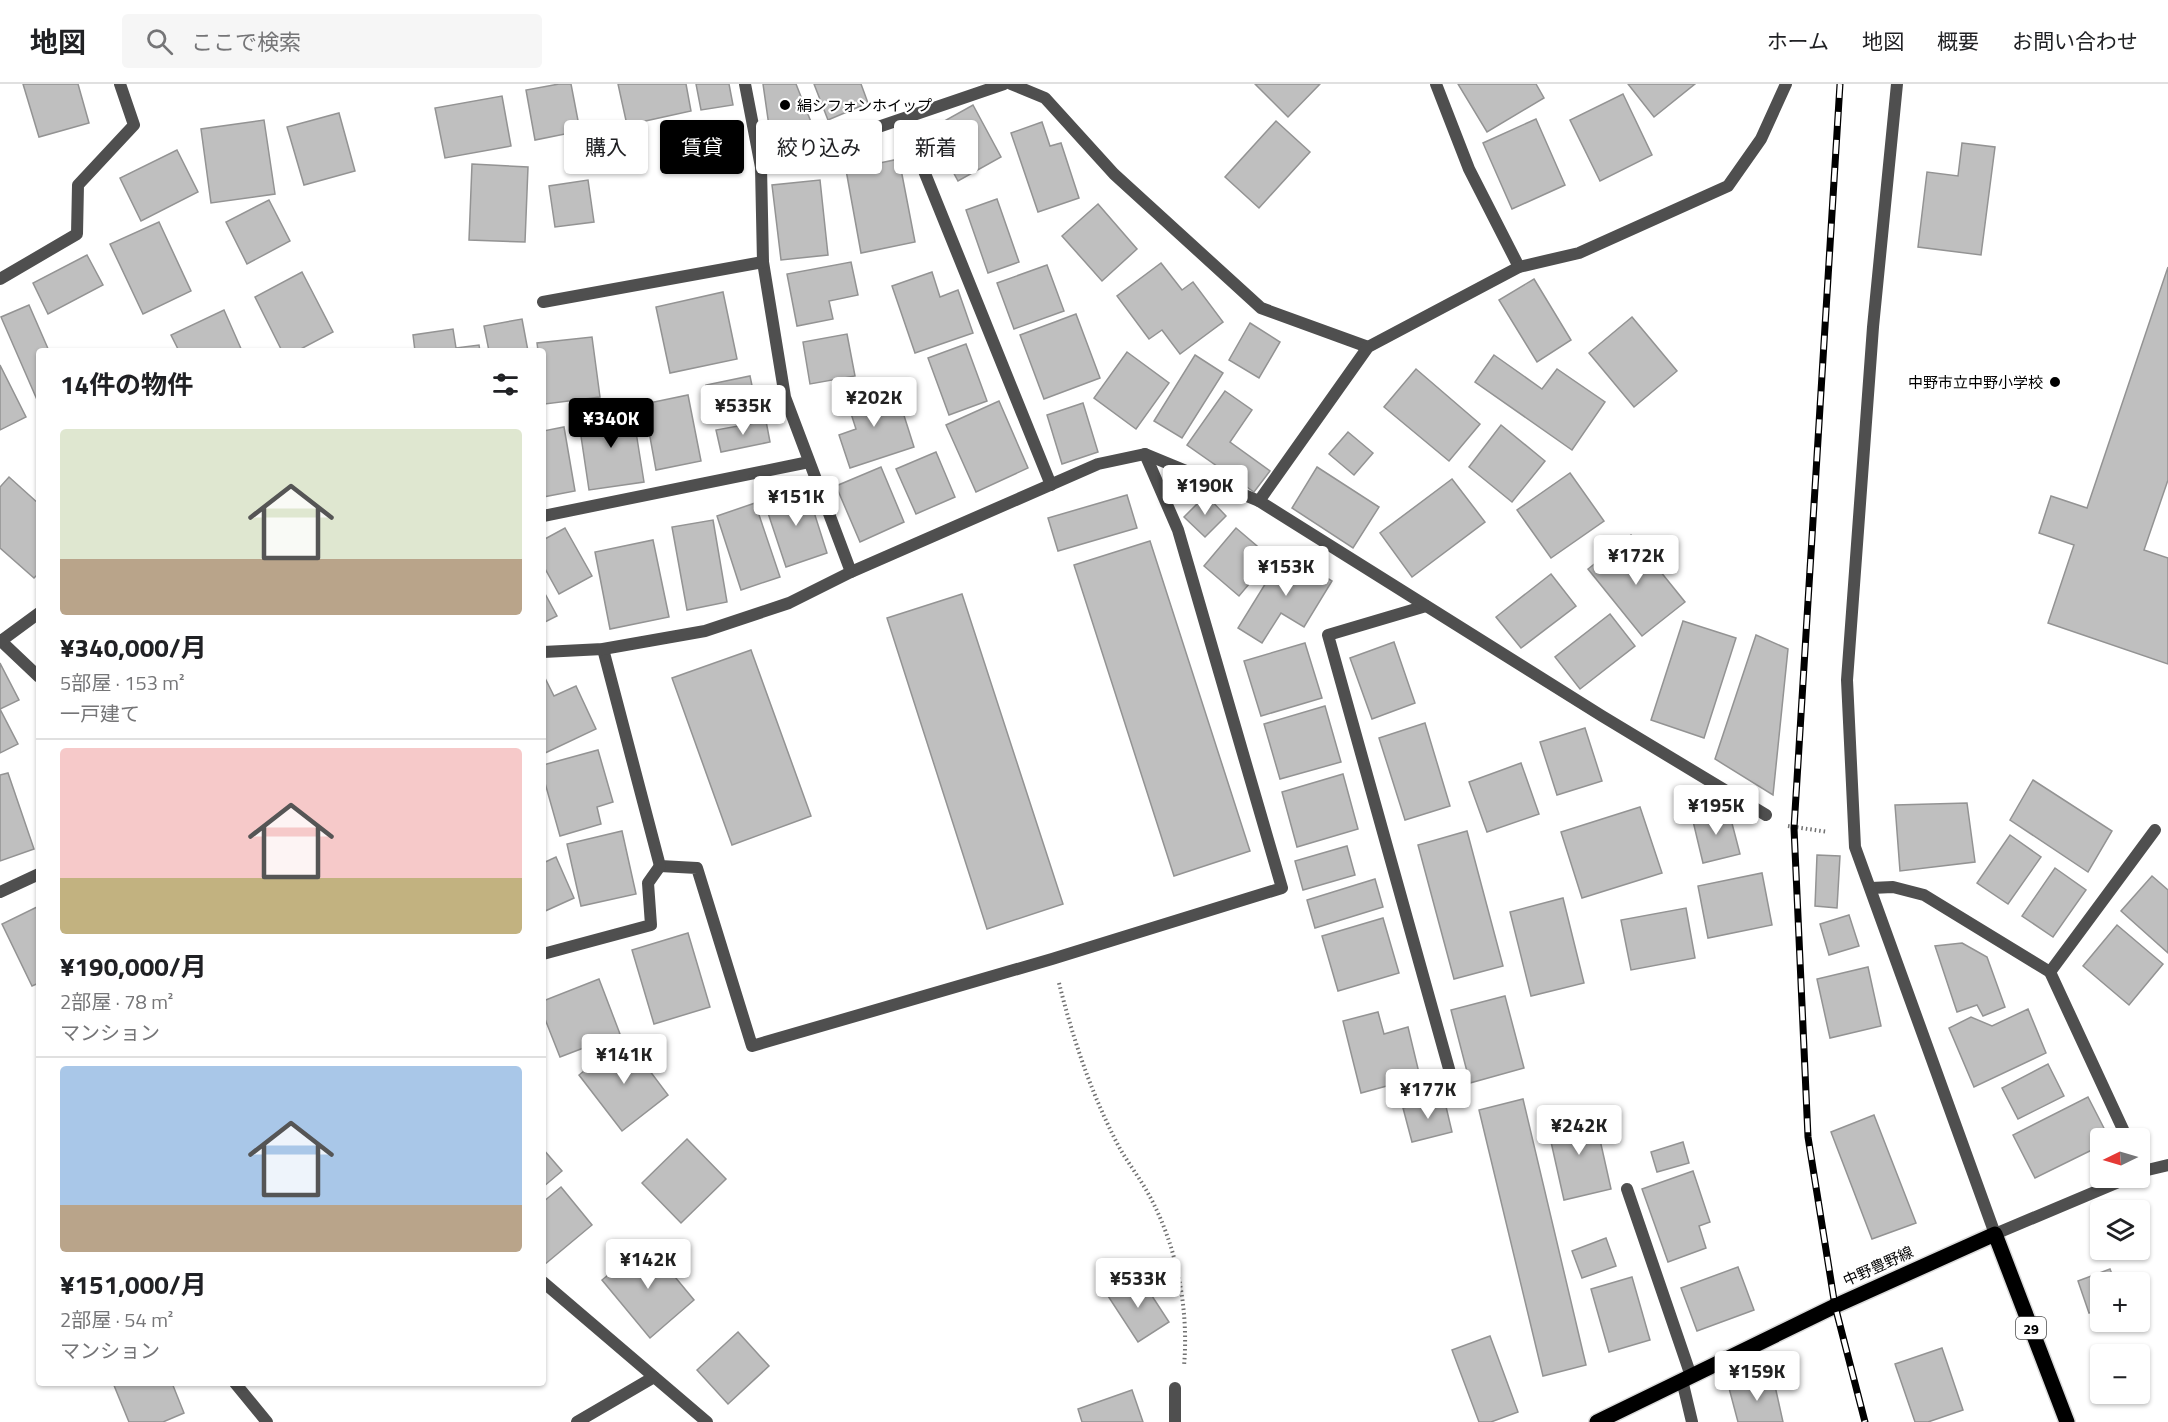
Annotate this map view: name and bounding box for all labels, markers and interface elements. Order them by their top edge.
search box [122,14,542,68]
text: 地図 [30,20,86,63]
icon: search [143,25,176,58]
text: ここで検索 [191,25,301,59]
text: ホーム [1767,25,1829,57]
text: 地図 [1862,25,1904,57]
text: 概要 [1937,25,1979,57]
text: お問い合わせ [2012,25,2138,57]
place label: 絹シフォンホイップ [797,94,932,117]
marker: 絹シフォンホイップ [778,98,792,112]
chip: 購入 [564,120,648,174]
chip: 賃貸 [660,120,744,174]
chip: 絞り込み [756,120,882,174]
chip: 新着 [894,120,978,174]
text: 14件の物件 [60,365,193,404]
icon: filters [489,368,522,401]
place label: 中野市立中野小学校 [1908,371,2043,394]
marker: 中野市立中野小学校 [2048,375,2062,389]
pin: ¥202K [832,377,916,428]
text: ¥202K [846,381,902,412]
pin: ¥535K [701,385,785,436]
text: ¥535K [715,389,771,420]
pin: ¥340K [569,398,653,449]
text: ¥340K [583,402,639,433]
pin: ¥190K [1163,465,1247,516]
icon: home [237,468,345,576]
text: ¥190K [1177,469,1233,500]
pin: ¥151K [754,476,838,527]
text: ¥151K [768,480,824,511]
pin: ¥172K [1594,535,1678,586]
text: ¥172K [1608,539,1664,570]
pin: ¥153K [1244,546,1328,597]
text: ¥153K [1258,550,1314,581]
text: ¥340,000/月 [60,628,207,667]
text: 5部屋 · 153 m² [60,667,185,698]
text: 一戸建て [60,698,140,729]
pin: ¥195K [1674,785,1758,836]
icon: home [237,787,345,895]
text: ¥195K [1688,789,1744,820]
text: ¥190,000/月 [60,947,207,986]
text: 2部屋 · 78 m² [60,986,173,1017]
text: マンション [60,1017,160,1048]
pin: ¥141K [582,1034,666,1085]
text: ¥141K [596,1038,652,1069]
pin: ¥177K [1386,1069,1470,1120]
text: ¥177K [1400,1073,1456,1104]
icon: home [237,1105,345,1213]
pin: ¥242K [1537,1105,1621,1156]
text: ¥242K [1551,1109,1607,1140]
north arrow [2090,1128,2150,1188]
map controls [2090,1128,2150,1404]
button: layers [2090,1200,2150,1260]
pin: ¥142K [606,1239,690,1290]
street label: 中野豊野線 [1839,1240,1917,1292]
text: ¥142K [620,1243,676,1274]
pin: ¥533K [1096,1258,1180,1309]
text: ¥533K [1110,1262,1166,1293]
text: ¥151,000/月 [60,1265,207,1304]
button: + [2090,1272,2150,1332]
text: 2部屋 · 54 m² [60,1304,173,1335]
road number: 29 [2016,1317,2046,1339]
text: マンション [60,1335,160,1366]
button: − [2090,1344,2150,1404]
pin: ¥159K [1715,1351,1799,1402]
text: ¥159K [1729,1355,1785,1386]

